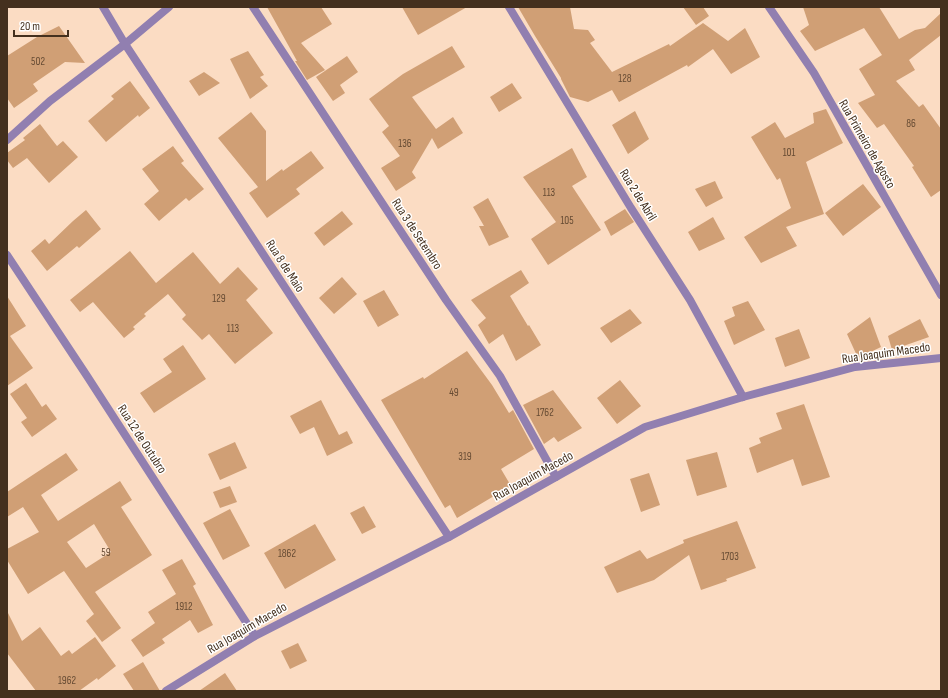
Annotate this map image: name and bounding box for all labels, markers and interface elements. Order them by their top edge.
scale bar [14,12,68,38]
text: 20 m [20,19,40,34]
house number: 502 [31,55,45,68]
house number: 128 [618,72,632,85]
street label: Rua Primeiro de Agosto [835,97,899,191]
house number: 86 [906,117,916,130]
house number: 136 [398,137,412,150]
house number: 101 [783,146,795,159]
street label: Rua 2 de Abril [616,166,660,224]
house number: 113 [543,186,556,199]
street label: Rua 3 de Setembro [388,196,446,272]
house number: 105 [560,214,574,227]
street label: Rua 8 de Maio [262,237,308,295]
house number: 129 [212,292,226,305]
house number: 113 [227,322,240,335]
street label: Rua Joaquim Macedo [841,339,931,367]
house number: 49 [449,386,459,399]
street label: Rua 12 de Outubro [114,402,170,476]
house number: 1762 [536,406,554,419]
street label: Rua Joaquim Macedo [490,447,576,505]
house number: 319 [458,450,472,463]
house number: 59 [101,546,111,559]
house number: 1862 [278,547,297,560]
house number: 1703 [721,550,739,563]
street label: Rua Joaquim Macedo [204,599,290,657]
house number: 1912 [175,600,193,613]
house number: 1962 [58,674,77,687]

